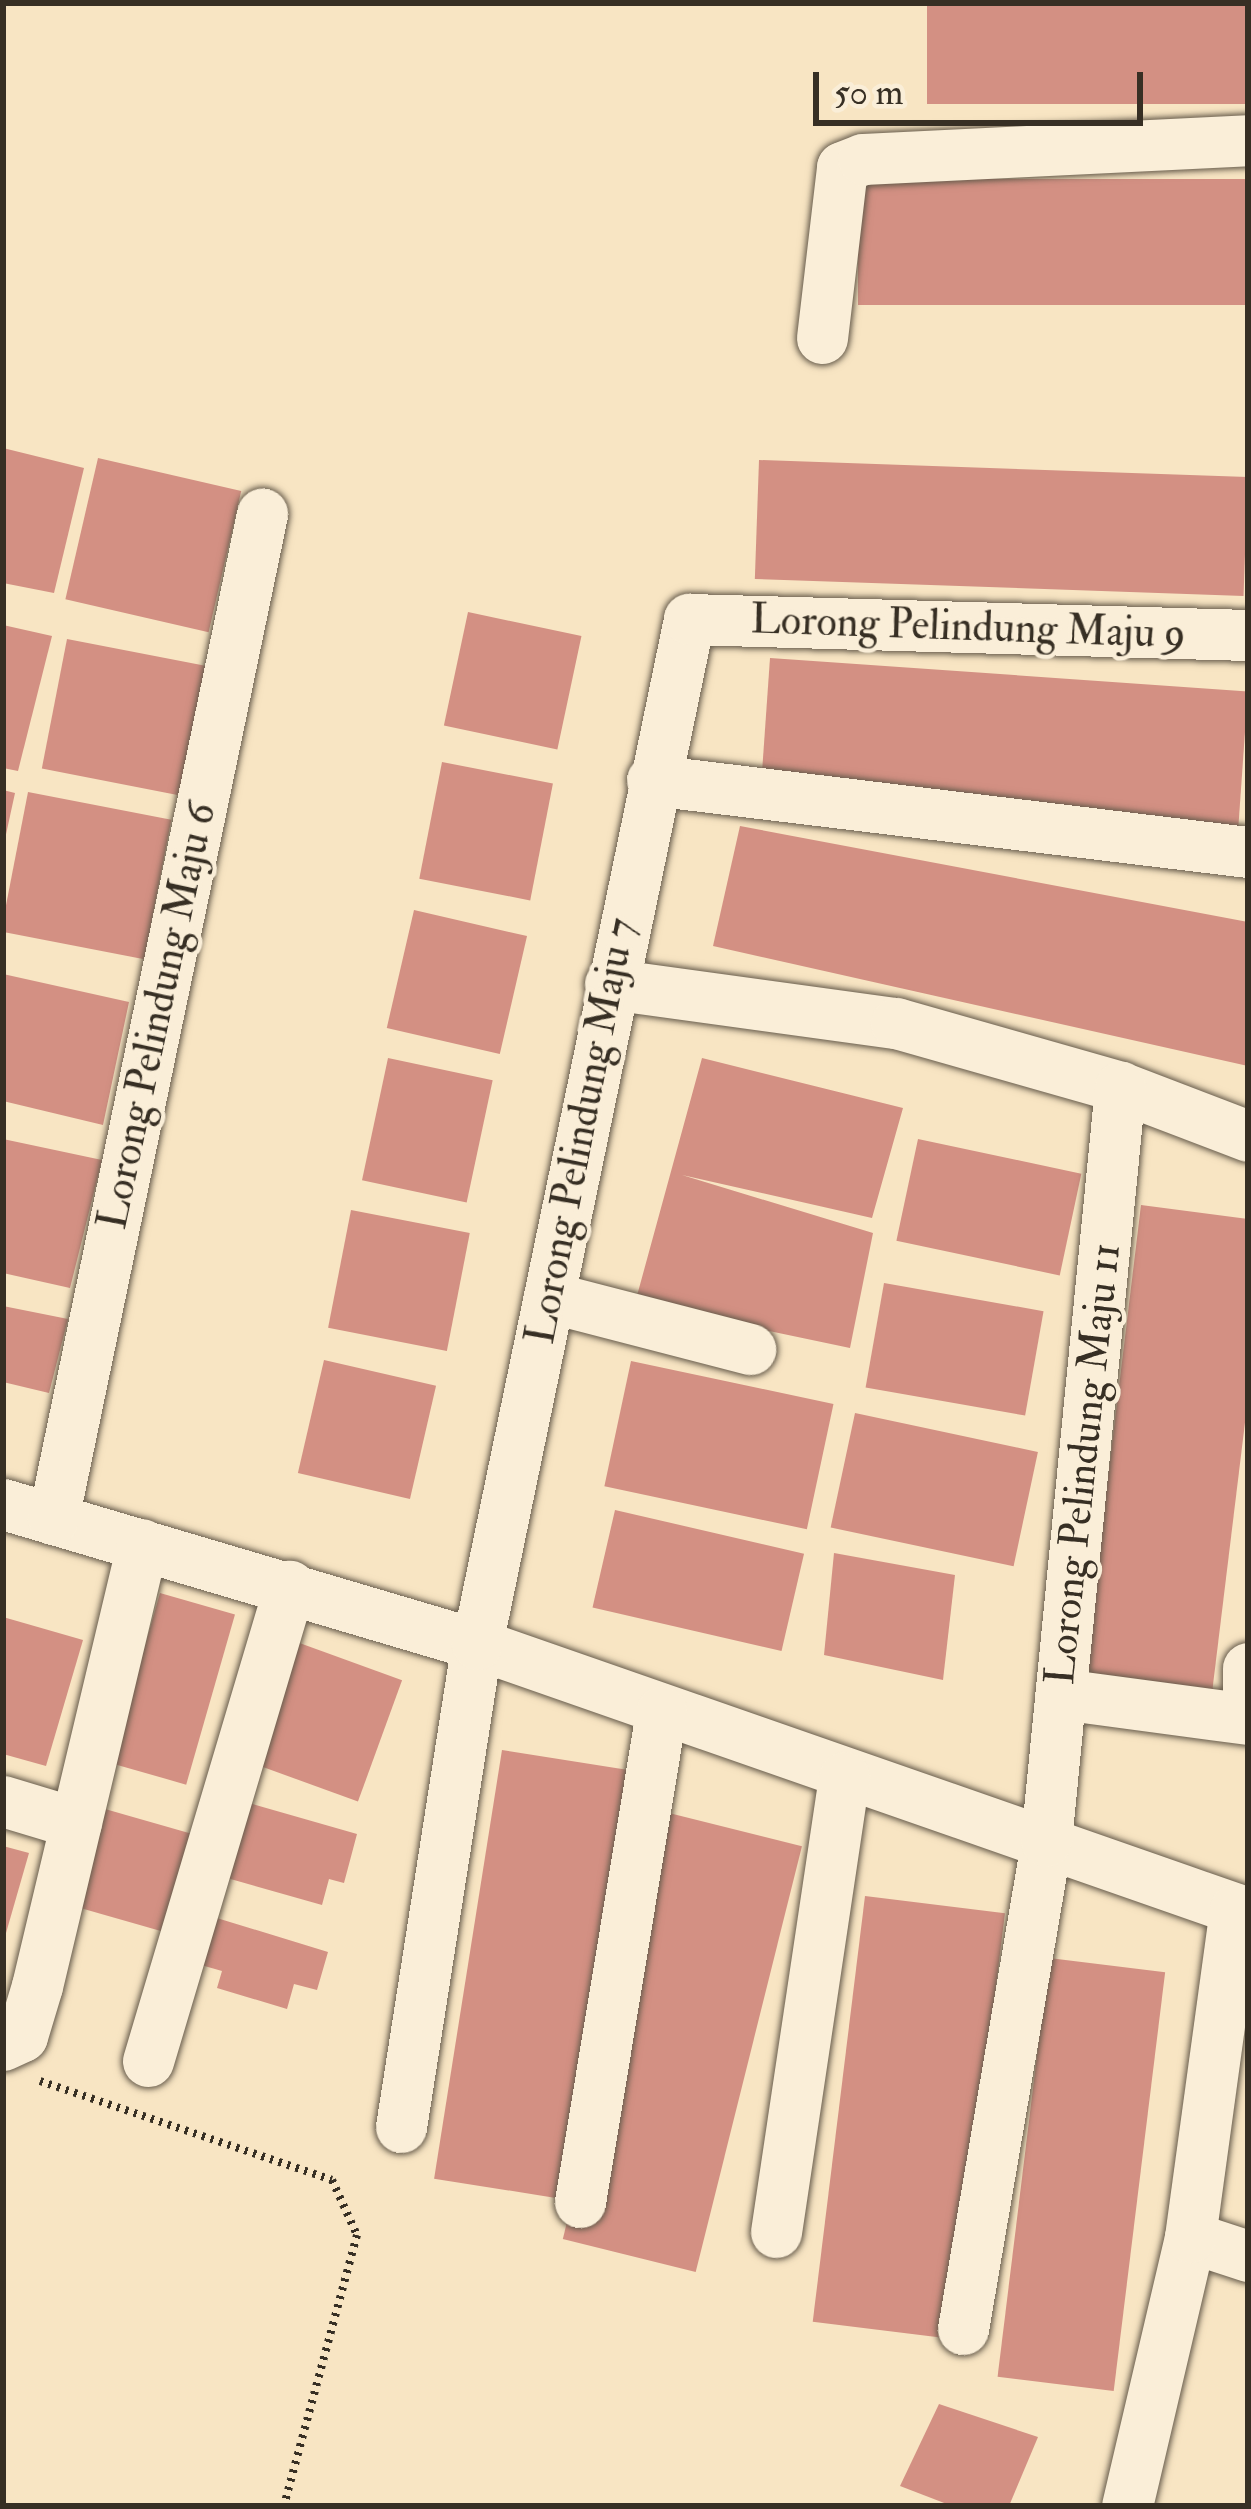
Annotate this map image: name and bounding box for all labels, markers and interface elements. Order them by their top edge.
scale bar [819,48,1149,122]
text: 50 m [834,70,903,115]
street label: Lorong Pelindung Maju 9 [750,594,1186,660]
street label: Lorong Pelindung Maju 6 [87,798,227,1234]
street label: Lorong Pelindung Maju 7 [515,914,647,1348]
street label: Lorong Pelindung Maju 11 [1035,1241,1131,1687]

